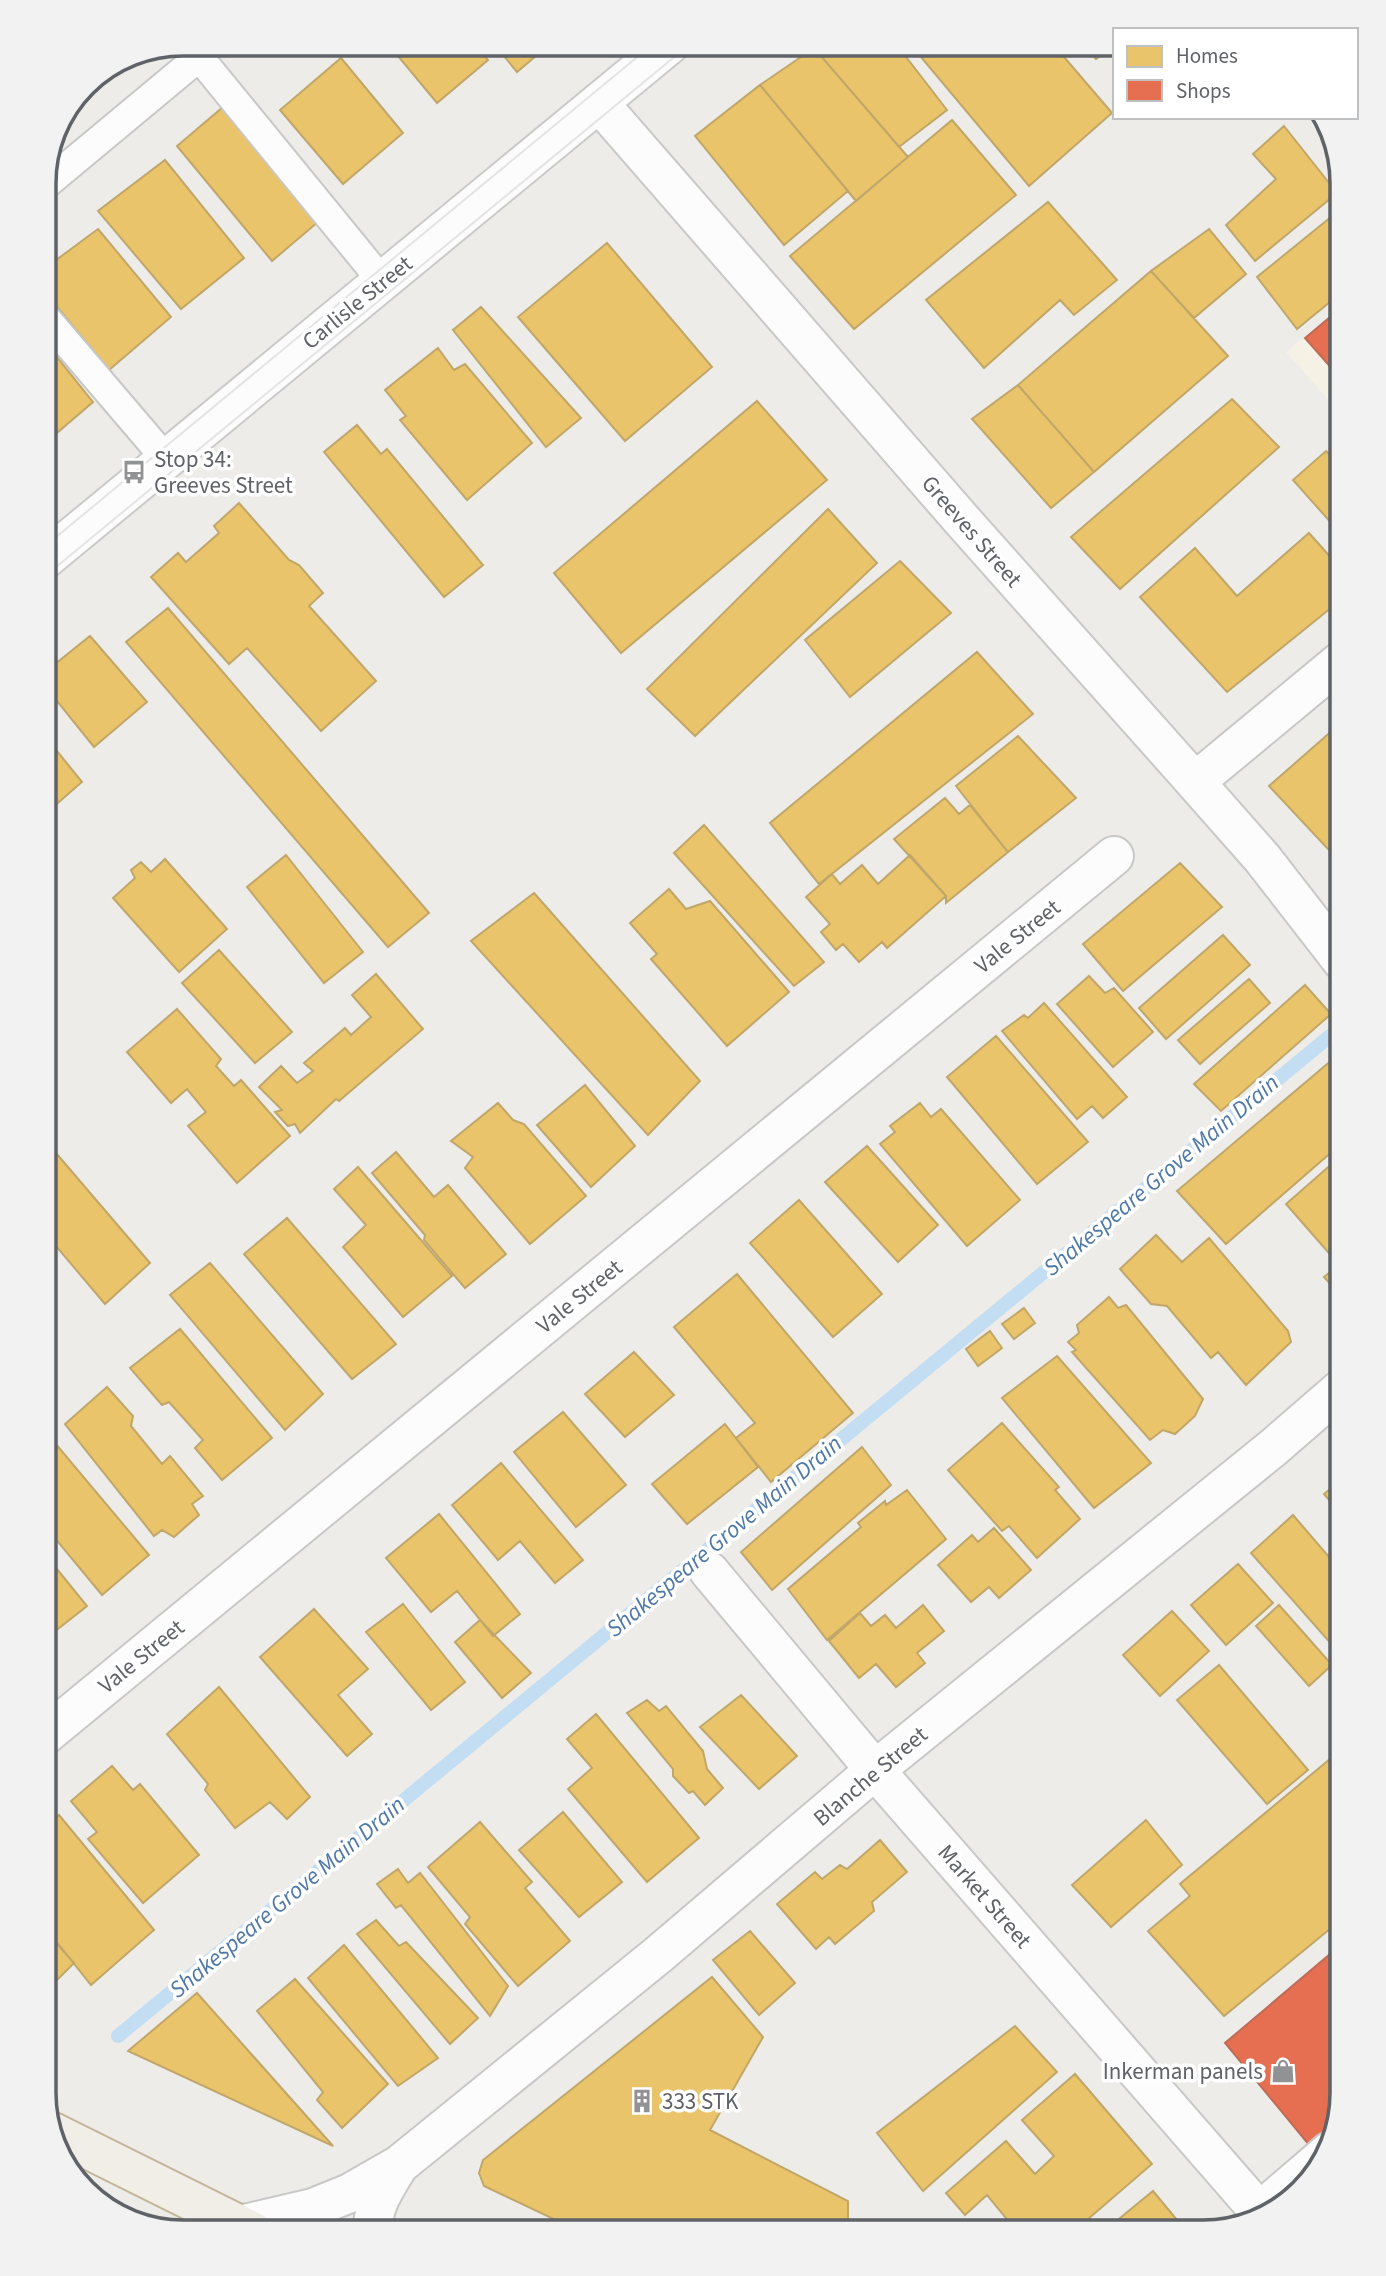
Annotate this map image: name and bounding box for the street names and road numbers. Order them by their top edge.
street label: Carlisle Street [295,247,420,357]
street label: Greeves Street [914,468,1030,595]
street label: Vale Street [967,891,1068,981]
street label: Vale Street [529,1251,630,1341]
street label: Vale Street [91,1611,192,1701]
street label: Blanche Street [806,1719,935,1834]
street label: Market Street [930,1837,1039,1956]

